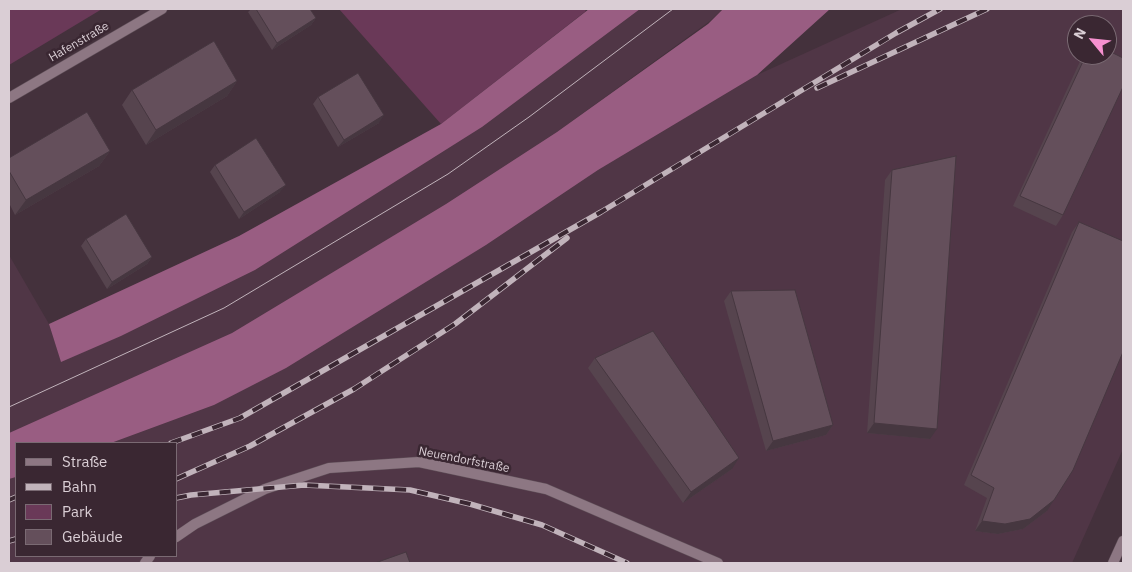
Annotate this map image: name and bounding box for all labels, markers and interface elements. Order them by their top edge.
north arrow [1067,15,1117,65]
street label: Hafenstraße [46,19,112,65]
text: N [1069,25,1090,42]
legend [15,442,178,557]
street label: Neuendorfstraße [417,444,511,476]
text: Straße [62,452,107,471]
text: Bahn [62,477,97,496]
text: Park [62,502,92,521]
text: Gebäude [62,527,123,546]

